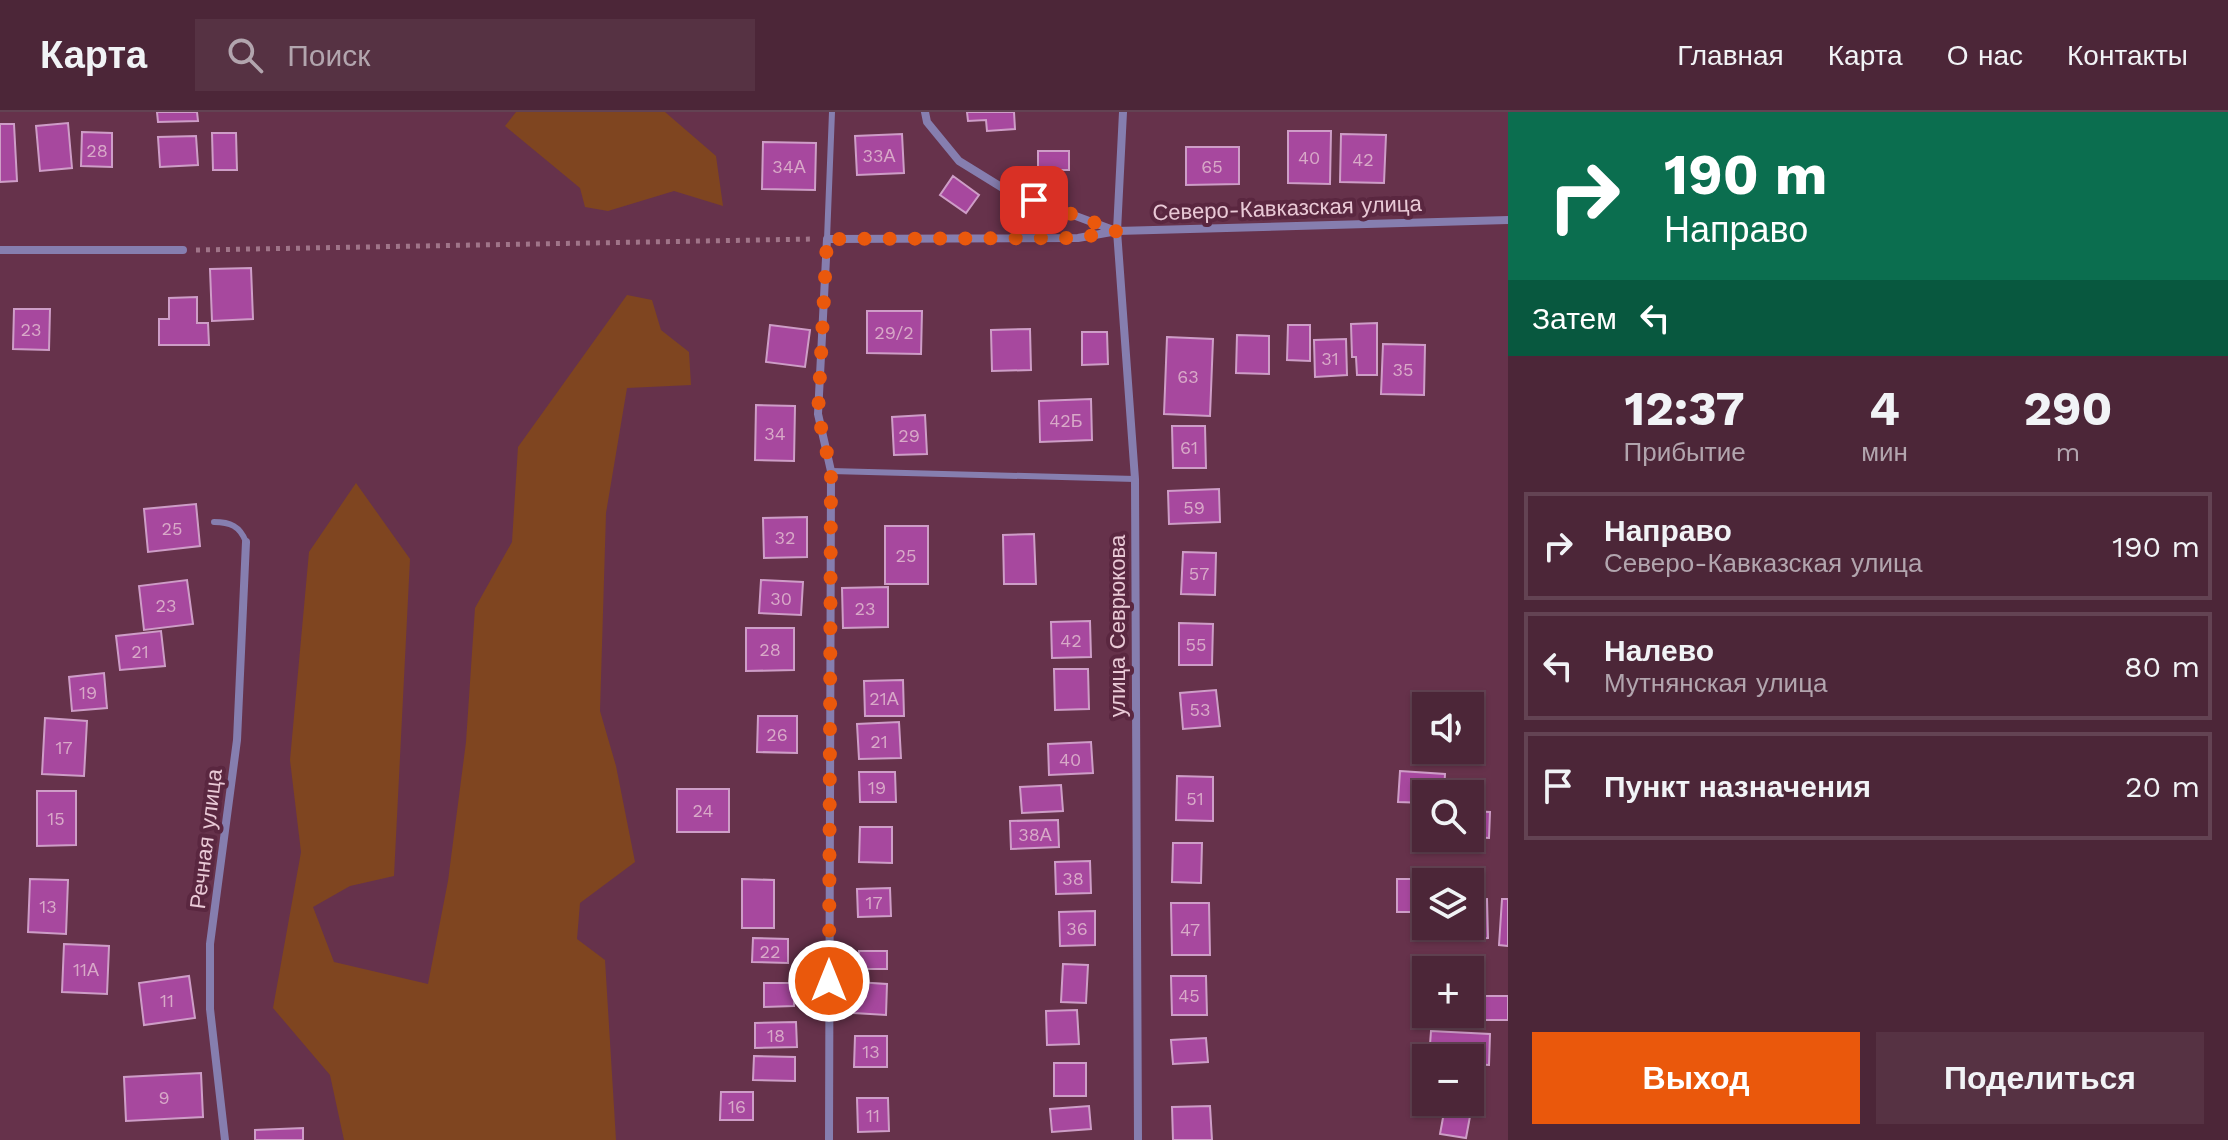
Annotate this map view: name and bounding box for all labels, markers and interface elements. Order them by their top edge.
search box [195,19,755,91]
text: Карта [40,33,147,77]
icon: search [223,33,267,77]
text: Поиск [287,38,370,73]
text: Главная [1677,39,1784,72]
text: Карта [1828,39,1903,72]
text: О нас [1947,39,2023,72]
text: Контакты [2067,39,2188,72]
house number: 28 [86,140,108,161]
text: 190 m [1664,142,1827,208]
icon: right [1532,144,1636,248]
house number: 33А [863,145,896,166]
house number: 40 [1298,147,1320,168]
house number: 42 [1352,149,1374,170]
house number: 34А [772,156,806,177]
house number: 65 [1201,156,1223,177]
pin [1000,166,1068,234]
icon: arrive [1012,178,1056,222]
street label: Северо-Кавказская улица [1152,191,1423,225]
text: Направо [1664,209,1808,251]
icon: left [1633,296,1677,340]
text: Затем [1532,301,1617,336]
house number: 23 [21,319,42,340]
house number: 29/2 [874,322,914,343]
house number: 31 [1321,348,1339,369]
house number: 35 [1393,359,1413,380]
house number: 63 [1177,366,1199,387]
text: 12:37 [1625,380,1745,437]
text: 4 [1869,380,1900,437]
text: 290 [2023,380,2112,437]
house number: 42Б [1049,410,1083,431]
house number: 34 [764,423,786,444]
house number: 29 [898,425,920,446]
house number: 61 [1180,437,1198,458]
text: Прибытие [1623,437,1746,467]
text: мин [1861,437,1908,467]
text: m [2056,437,2080,467]
house number: 59 [1183,497,1205,518]
text: Направо [1604,513,1732,548]
house number: 25 [162,518,182,539]
icon: right [1536,524,1580,568]
house number: 32 [775,527,796,548]
text: 190 m [2112,529,2200,564]
street label: улица Севрюкова [1105,534,1130,717]
house number: 25 [896,545,916,566]
text: Северо-Кавказская улица [1604,548,1922,578]
house number: 57 [1189,563,1209,584]
house number: 30 [770,588,792,609]
house number: 23 [156,595,177,616]
house number: 23 [855,598,876,619]
house number: 42 [1060,630,1082,651]
text: Налево [1604,633,1714,668]
house number: 55 [1186,634,1206,655]
house number: 28 [759,639,781,660]
house number: 21 [131,641,149,662]
icon: left [1536,644,1580,688]
text: 80 m [2124,649,2200,684]
text: Мутнянская улица [1604,668,1827,698]
house number: 19 [79,682,97,703]
house number: 21А [869,688,899,709]
map controls [1412,692,1484,1116]
button: sound [1412,692,1484,764]
house number: 53 [1190,699,1210,720]
house number: 26 [766,724,788,745]
house number: 21 [870,731,888,752]
house number: 17 [55,737,73,758]
house number: 40 [1059,749,1081,770]
icon: arrive [1536,764,1580,808]
street label: Речная улица [185,767,227,910]
text: Пункт назначения [1604,769,1871,804]
text: 20 m [2125,769,2200,804]
house number: 19 [868,777,886,798]
button: search [1412,780,1484,852]
house number: 51 [1186,788,1204,809]
house number: 24 [693,800,713,821]
house number: 15 [47,808,65,829]
house number: 38А [1018,824,1052,845]
house number: 38 [1062,868,1084,889]
button: layers [1412,868,1484,940]
house number: 17 [865,892,883,913]
house number: 13 [39,896,57,917]
house number: 36 [1066,918,1088,939]
house number: 47 [1180,919,1200,940]
position arrow [787,939,871,1023]
house number: 22 [760,941,781,962]
button: + [1412,956,1484,1028]
house number: 11А [73,959,99,980]
house number: 45 [1178,985,1200,1006]
house number: 11 [160,990,174,1011]
house number: 18 [767,1025,785,1046]
button: Выход [1532,1032,1860,1124]
button: Поделиться [1876,1032,2204,1124]
house number: 13 [862,1041,880,1062]
button: − [1412,1044,1484,1116]
house number: 9 [158,1087,170,1108]
house number: 16 [728,1096,746,1117]
house number: 11 [866,1105,880,1126]

